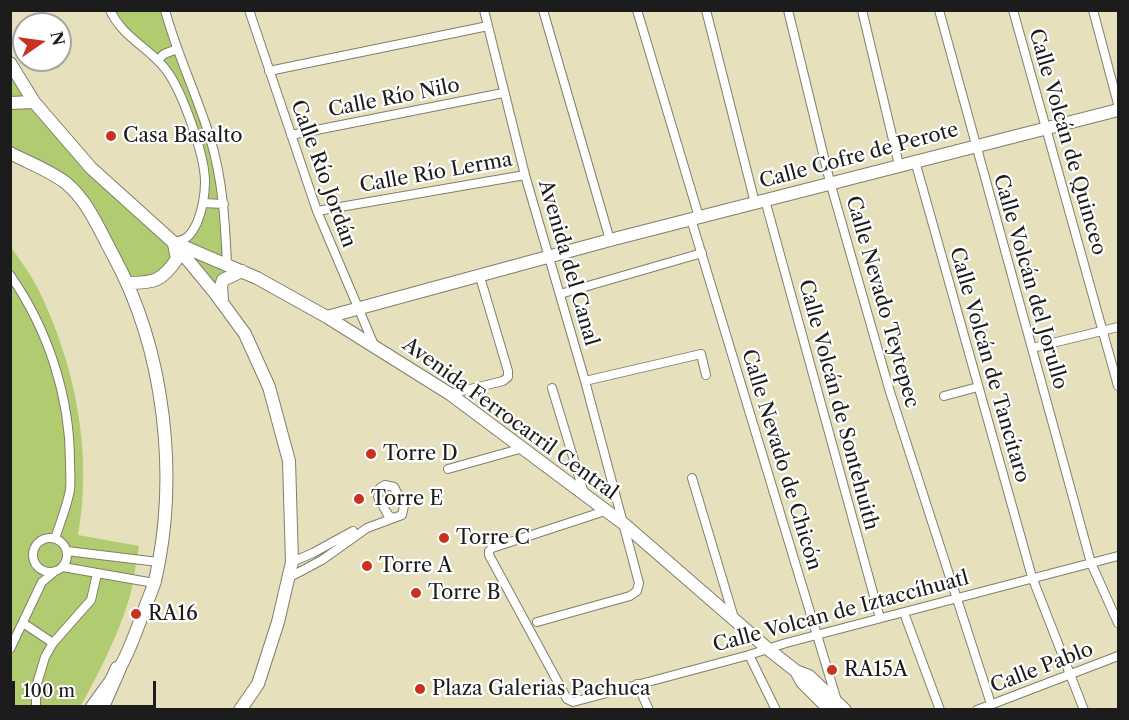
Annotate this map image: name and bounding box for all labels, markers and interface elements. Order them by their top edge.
north arrow [12,12,72,72]
street label: Calle Volcán de Quinceo [1023,26,1111,258]
text: N [46,29,69,47]
street label: Calle Río Nilo [326,73,462,123]
street label: Calle Río Jordán [285,97,361,251]
street label: Calle Cofre de Perote [757,118,961,194]
place label: Casa Basalto [123,124,243,148]
marker: Casa Basalto [104,129,118,143]
street label: Calle Río Lerma [358,148,514,198]
street label: Calle Volcán del Jorullo [988,172,1072,392]
street label: Avenida del Canal [533,177,603,349]
street label: Calle Nevado Teytepec [840,193,924,411]
street label: Calle Volcán de Tancítaro [944,245,1034,485]
street label: Calle Volcán de Sontehuith [793,277,883,533]
street label: Avenida Ferrocarril Central [398,333,622,505]
street label: Calle Nevado de Chicón [736,347,826,573]
place label: Torre D [383,442,458,466]
marker: Torre D [364,447,378,461]
place label: Torre E [371,487,443,511]
marker: Torre E [352,492,366,506]
place label: Torre C [456,526,530,550]
marker: Torre C [437,531,451,545]
place label: Torre A [379,554,452,578]
marker: Torre A [360,559,374,573]
street label: Calle Volcan de Iztaccíhuatl [710,566,972,658]
place label: Torre B [428,581,500,605]
marker: Torre B [409,586,423,600]
place label: RA16 [148,602,198,626]
marker: RA16 [129,607,143,621]
street label: Calle Pablo [987,637,1097,699]
place label: RA15A [844,658,908,682]
marker: RA15A [825,663,839,677]
scale bar [15,669,159,707]
place label: Plaza Galerias Pachuca [432,677,651,701]
text: 100 m [23,680,75,702]
marker: Plaza Galerias Pachuca [413,682,427,696]

